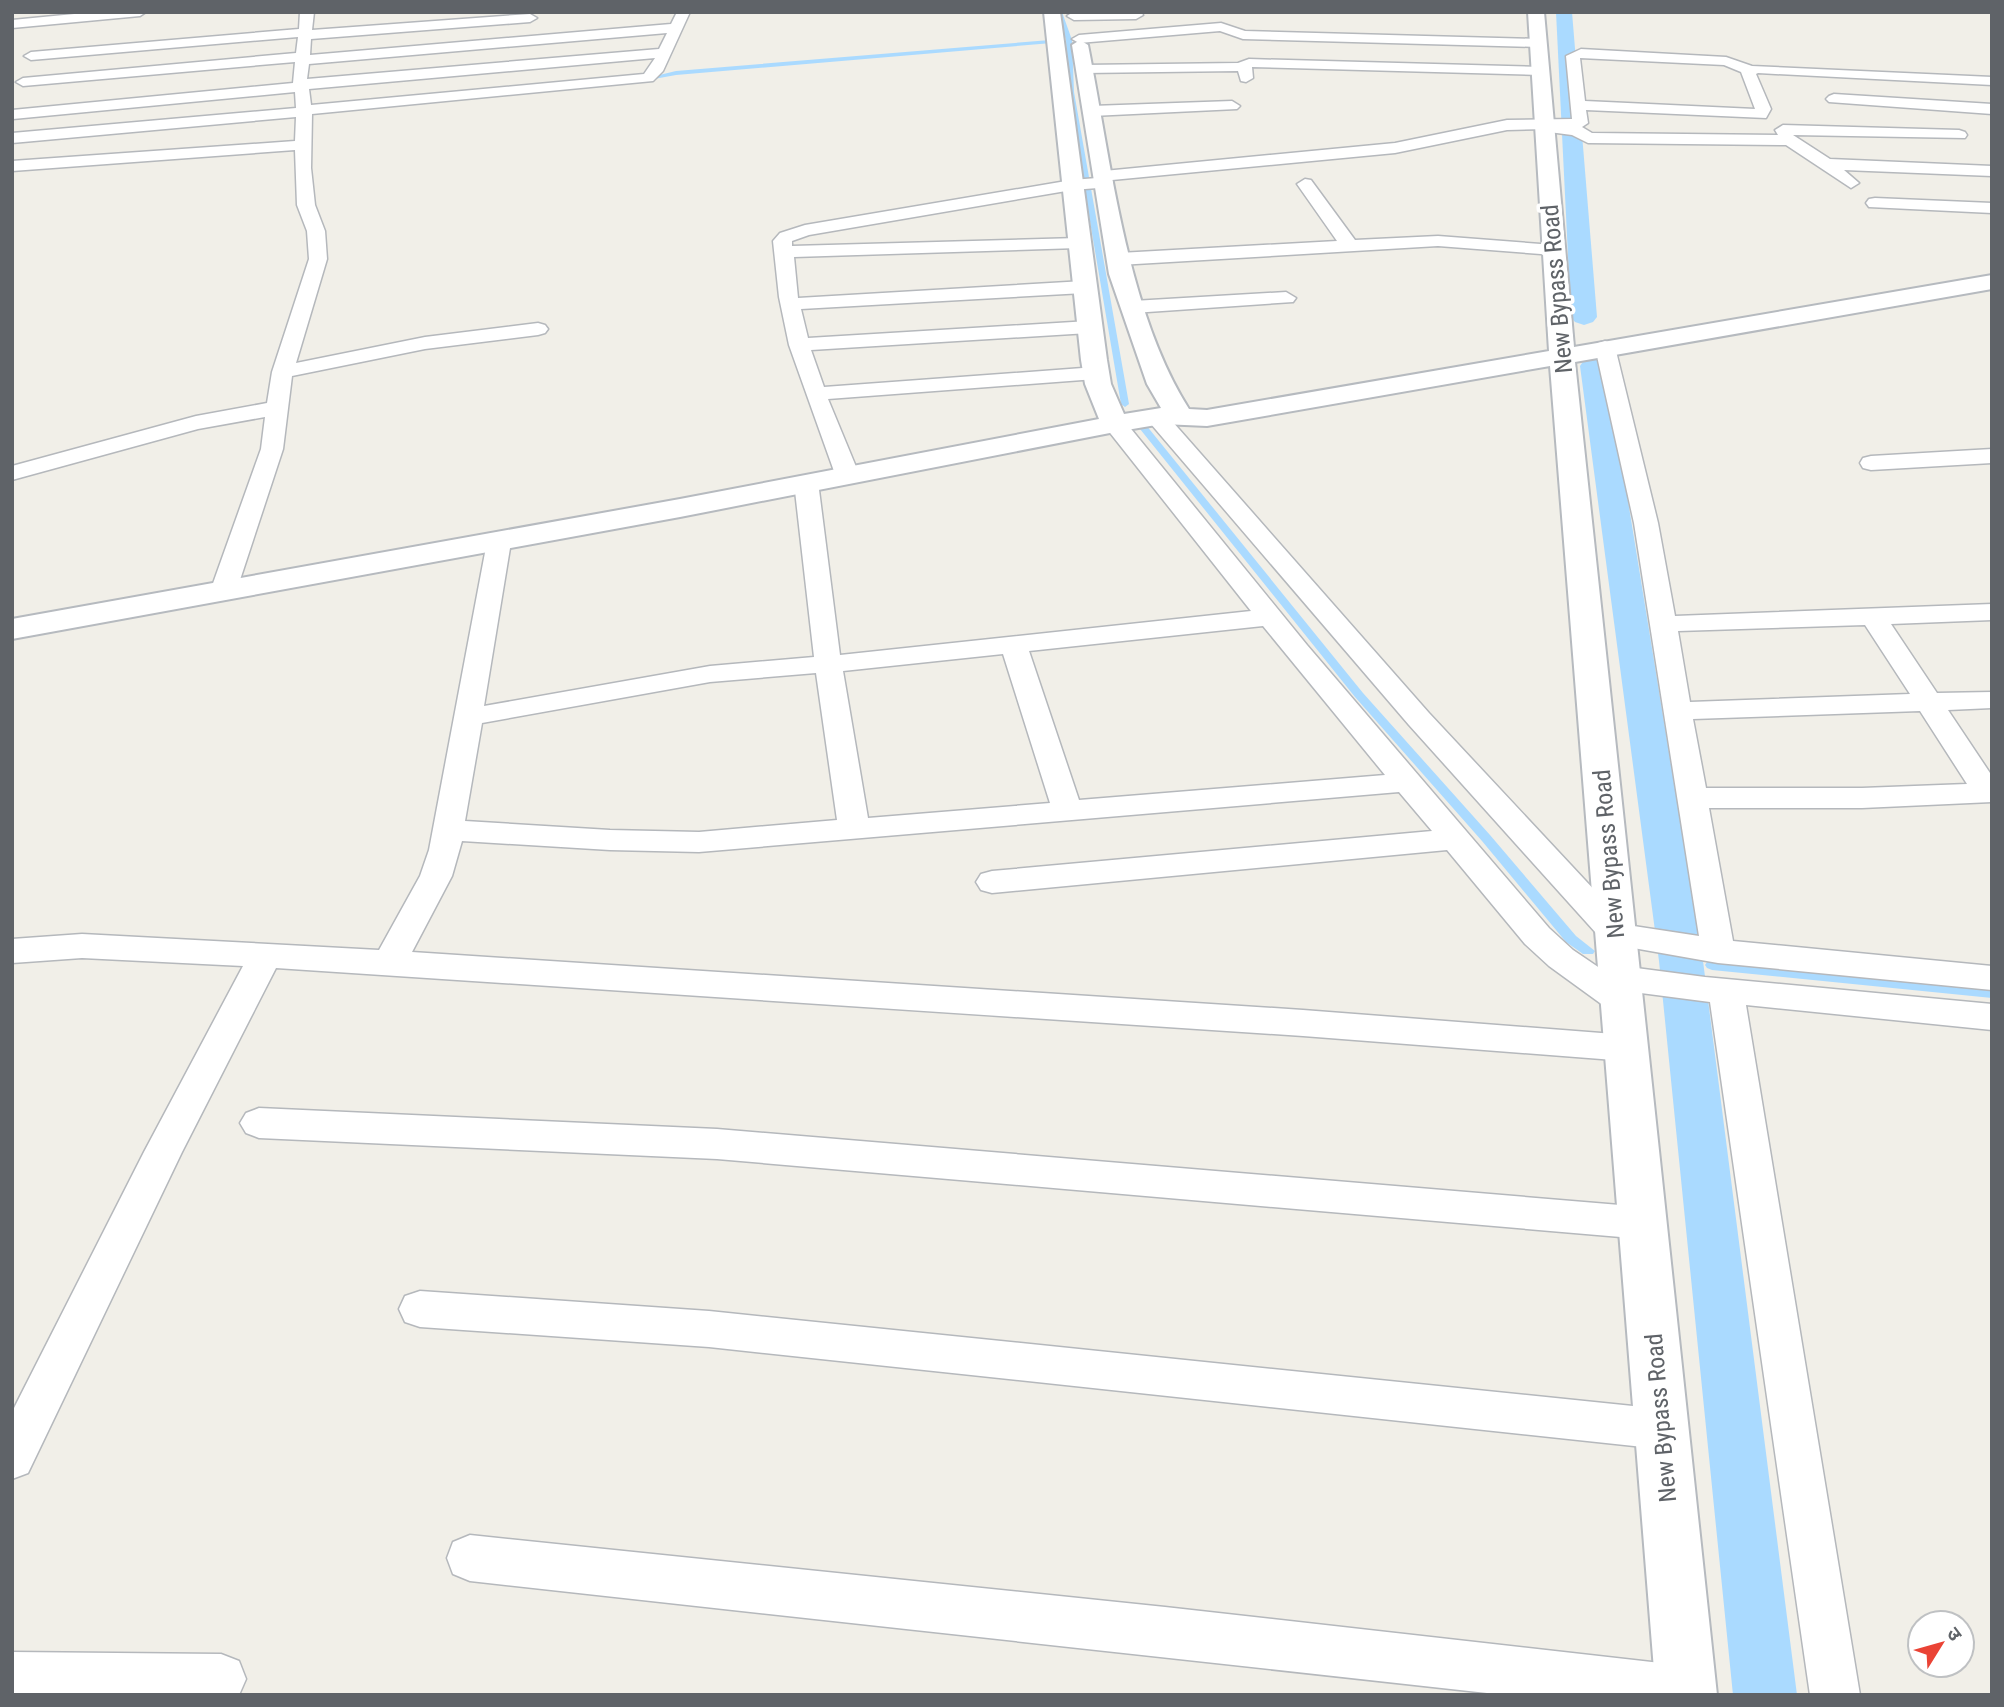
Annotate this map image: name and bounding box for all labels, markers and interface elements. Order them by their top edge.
street label: New Bypass Road [1536,203,1578,375]
street label: New Bypass Road [1588,768,1630,940]
street label: New Bypass Road [1640,1332,1682,1504]
north arrow [1906,1609,1976,1679]
text: उ [1942,1623,1967,1646]

